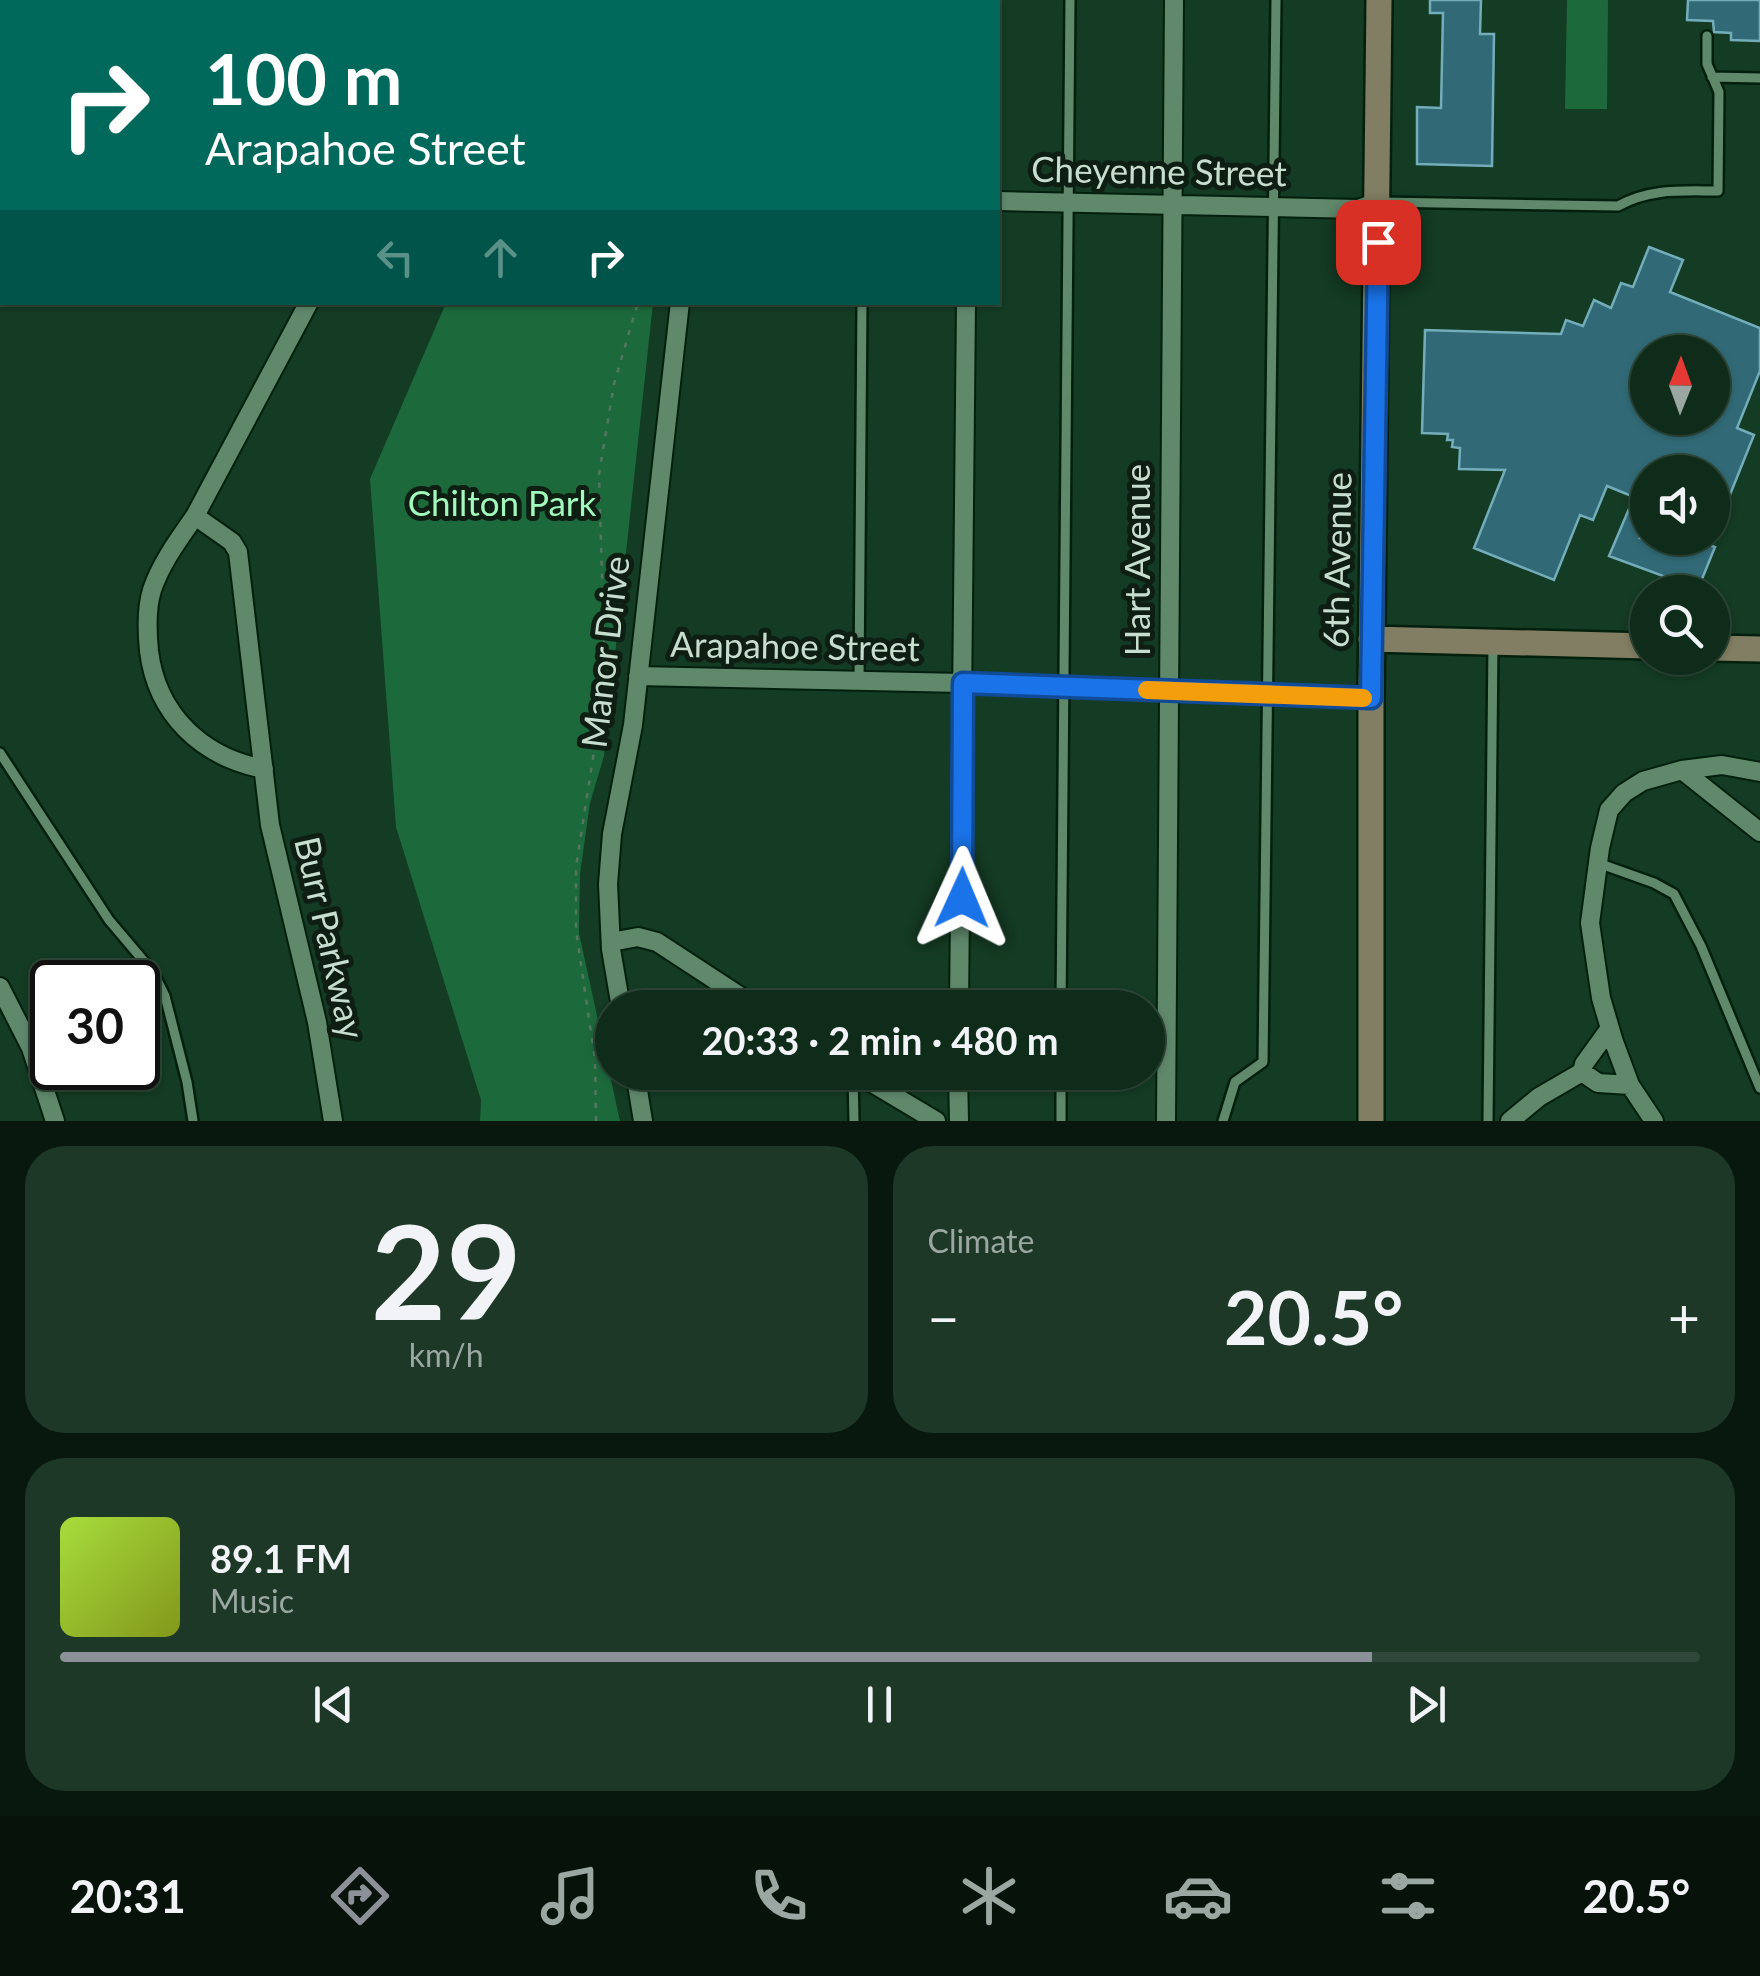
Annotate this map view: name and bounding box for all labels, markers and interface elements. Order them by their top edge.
text: 100 m [205,36,402,120]
icon: right [40,40,170,170]
text: Arapahoe Street [205,121,526,175]
street label: Cheyenne Street [1031,147,1288,193]
pin [1336,200,1421,285]
icon: arrive [1351,215,1406,270]
icon: left [368,230,423,285]
icon: ahead [473,230,528,285]
icon: right [578,230,633,285]
north arrow [1630,335,1730,435]
map controls [1630,335,1730,675]
button: sound [1630,455,1730,555]
street label: Hart Avenue [1115,464,1157,656]
street label: 6th Avenue [1313,472,1359,648]
park label: Chilton Park [408,481,597,523]
street label: Manor Drive [571,553,637,750]
button: search [1630,575,1730,675]
street label: Arapahoe Street [670,622,921,668]
street label: Burr Parkway [287,832,375,1043]
position arrow [910,846,1014,950]
speed limit sign: 30 [30,960,160,1090]
text: 20:33 · 2 min · 480 m [701,1017,1059,1063]
text: 29 [371,1192,522,1348]
text: Climate [928,1221,1034,1260]
text: 20.5° [1224,1271,1403,1361]
text: − [928,1284,959,1350]
text: + [1668,1284,1700,1350]
text: km/h [409,1335,484,1374]
text: 89.1 FM [210,1535,352,1581]
text: Music [210,1581,294,1620]
icon: previous [306,1677,361,1732]
icon: pause [852,1677,907,1732]
icon: next [1399,1677,1454,1732]
icon: directions [325,1861,395,1931]
icon: music [535,1861,605,1931]
icon: phone [744,1861,814,1931]
icon: climate [954,1861,1024,1931]
icon: car [1163,1861,1233,1931]
icon: filters [1373,1861,1443,1931]
text: 20:31 [70,1869,186,1923]
text: 20.5° [1582,1869,1690,1923]

